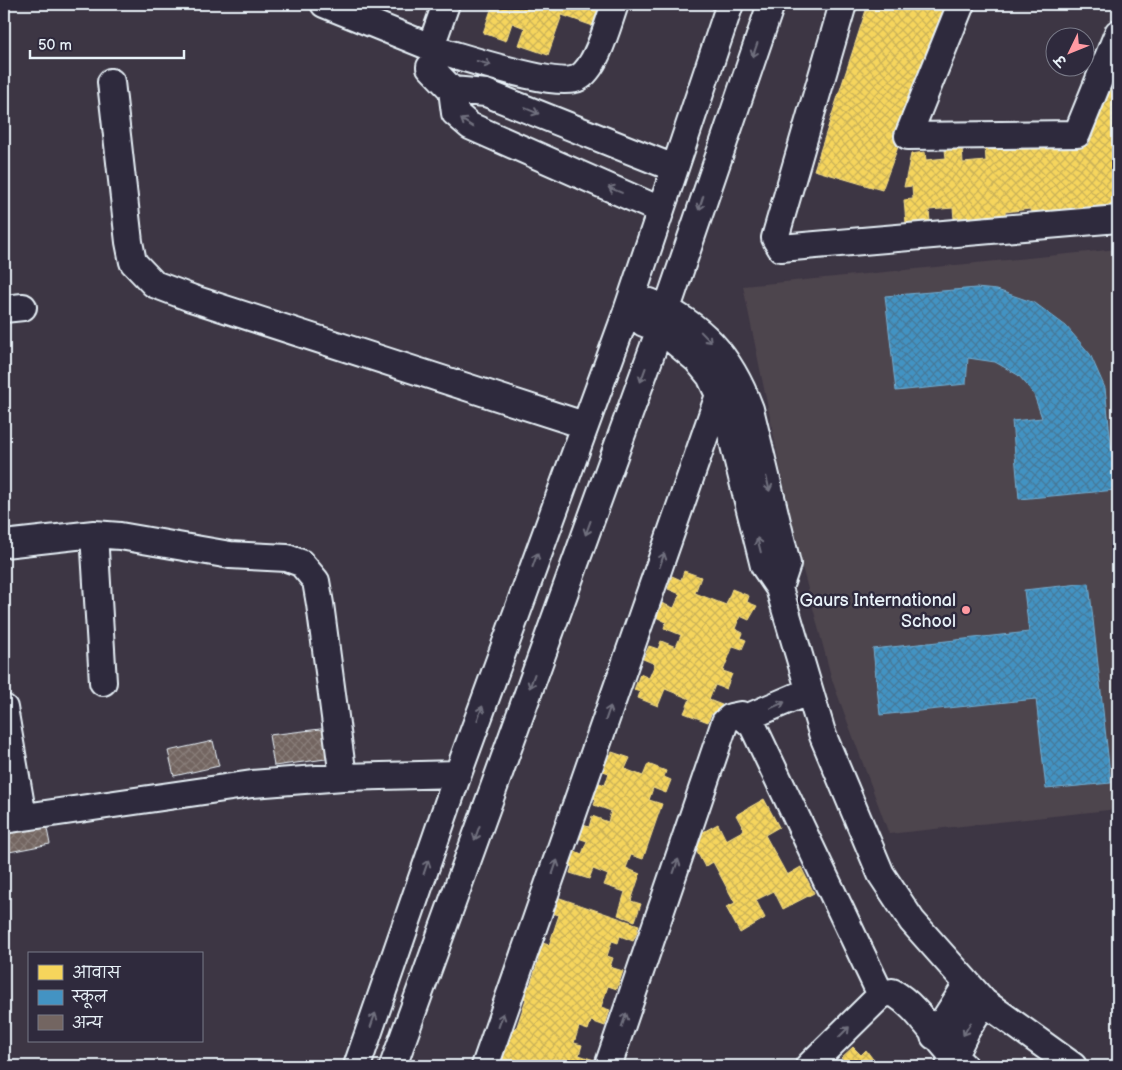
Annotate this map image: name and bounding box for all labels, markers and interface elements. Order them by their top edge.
scale bar [30,28,184,60]
north arrow [1044,28,1094,78]
text: 50 m [38,36,72,55]
one-way arrow [750,41,759,57]
text: उ [1050,50,1072,71]
one-way arrow [476,58,492,68]
one-way arrow [524,107,539,117]
one-way arrow [460,118,474,129]
one-way arrow [608,185,623,195]
one-way arrow [696,195,706,211]
one-way arrow [700,330,712,343]
one-way arrow [638,367,647,382]
one-way arrow [764,475,773,491]
one-way arrow [583,520,592,535]
one-way arrow [754,538,763,554]
one-way arrow [657,552,667,568]
one-way arrow [531,553,540,569]
place label: Gaurs International School [799,590,956,632]
marker: Gaurs International School [960,604,972,616]
one-way arrow [527,672,536,688]
one-way arrow [770,699,785,709]
one-way arrow [476,706,485,721]
one-way arrow [604,706,613,722]
one-way arrow [472,825,481,841]
one-way arrow [422,859,431,875]
one-way arrow [550,859,560,875]
one-way arrow [672,859,681,875]
legend [28,952,202,1042]
text: आवास [72,964,121,983]
text: स्कूल [71,988,108,1009]
one-way arrow [369,1013,378,1028]
one-way arrow [497,1013,506,1028]
one-way arrow [620,1013,629,1028]
text: अन्य [72,1014,104,1033]
one-way arrow [962,1022,972,1036]
one-way arrow [838,1026,850,1038]

